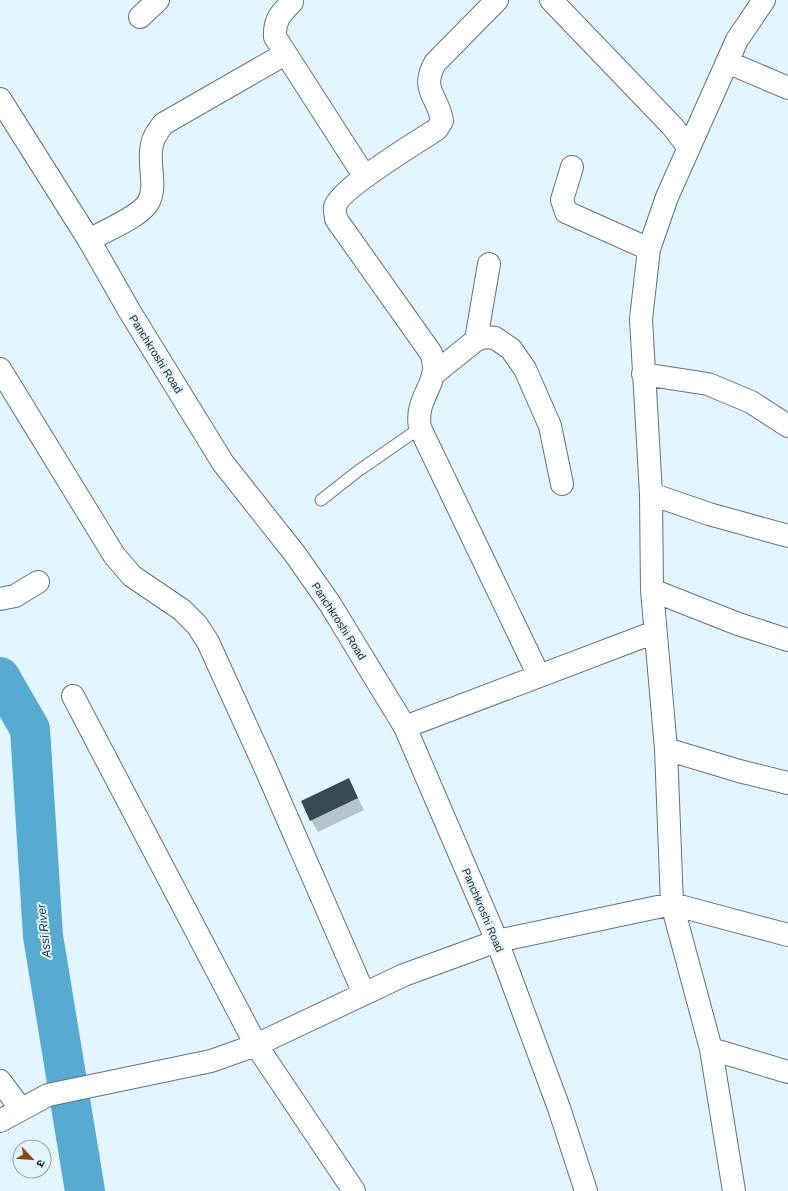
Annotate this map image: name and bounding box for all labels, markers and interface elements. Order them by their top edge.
street label: Panchkroshi Road [127,313,185,395]
street label: Panchkroshi Road [309,580,369,662]
street label: Panchkroshi Road [460,866,506,954]
water label: Assi River [34,902,54,960]
north arrow [12,1139,52,1179]
text: उ [34,1158,48,1169]

